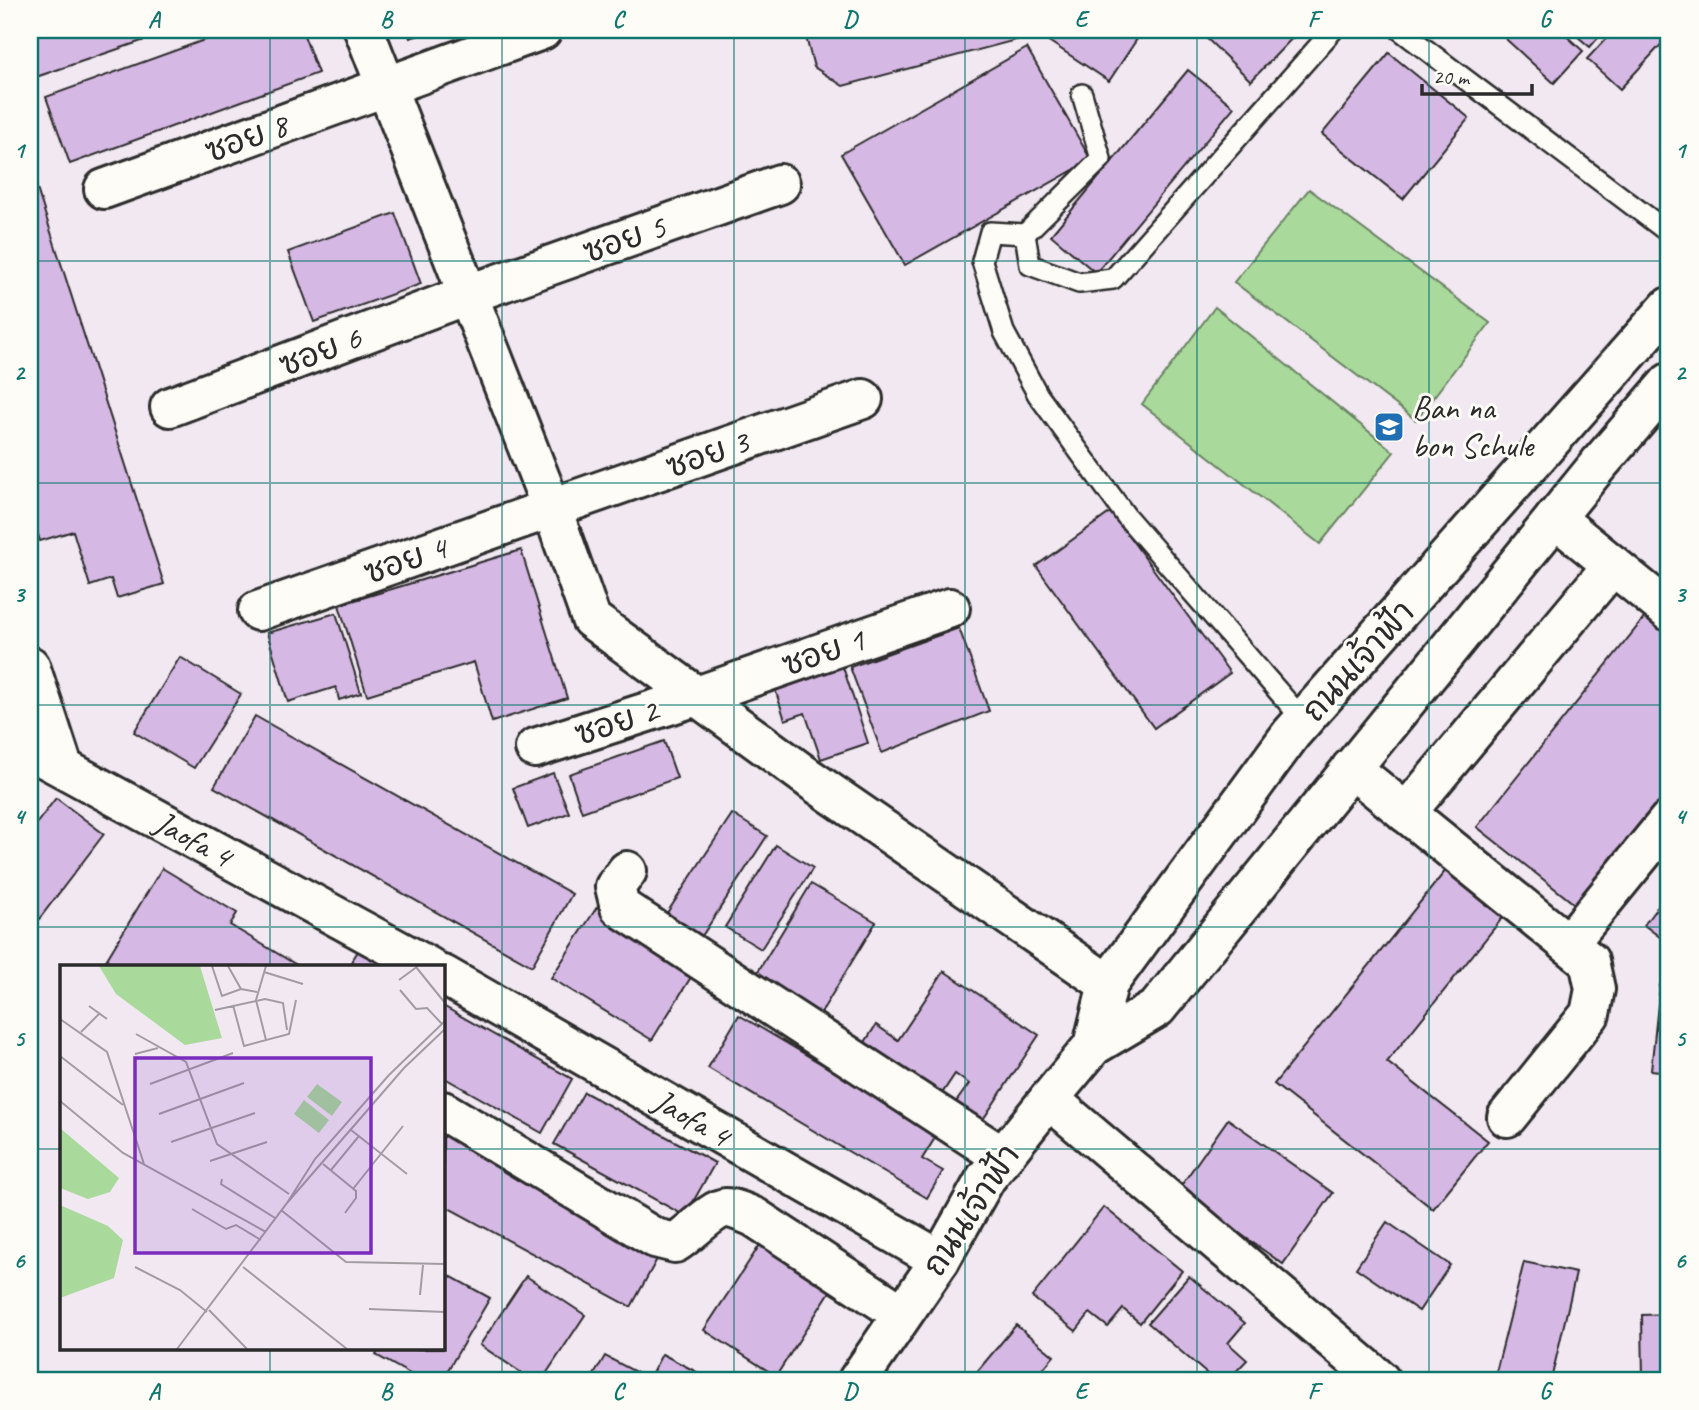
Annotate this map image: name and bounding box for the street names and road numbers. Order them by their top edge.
street label: ซอย 8 [199,103,296,172]
street label: ซอย 5 [577,205,673,273]
street label: ซอย 6 [273,316,368,386]
street label: ซอย 3 [660,420,756,488]
street label: ซอย 4 [358,525,455,594]
street label: ถนนเจ้าฟ้า [1292,591,1423,730]
street label: ซอย 1 [776,618,872,686]
street label: ซอย 2 [569,688,666,755]
street label: Jaofa 4 [146,800,242,878]
street label: Jaofa 4 [644,1078,741,1158]
street label: ถนนเจ้าฟ้า [912,1136,1029,1284]

